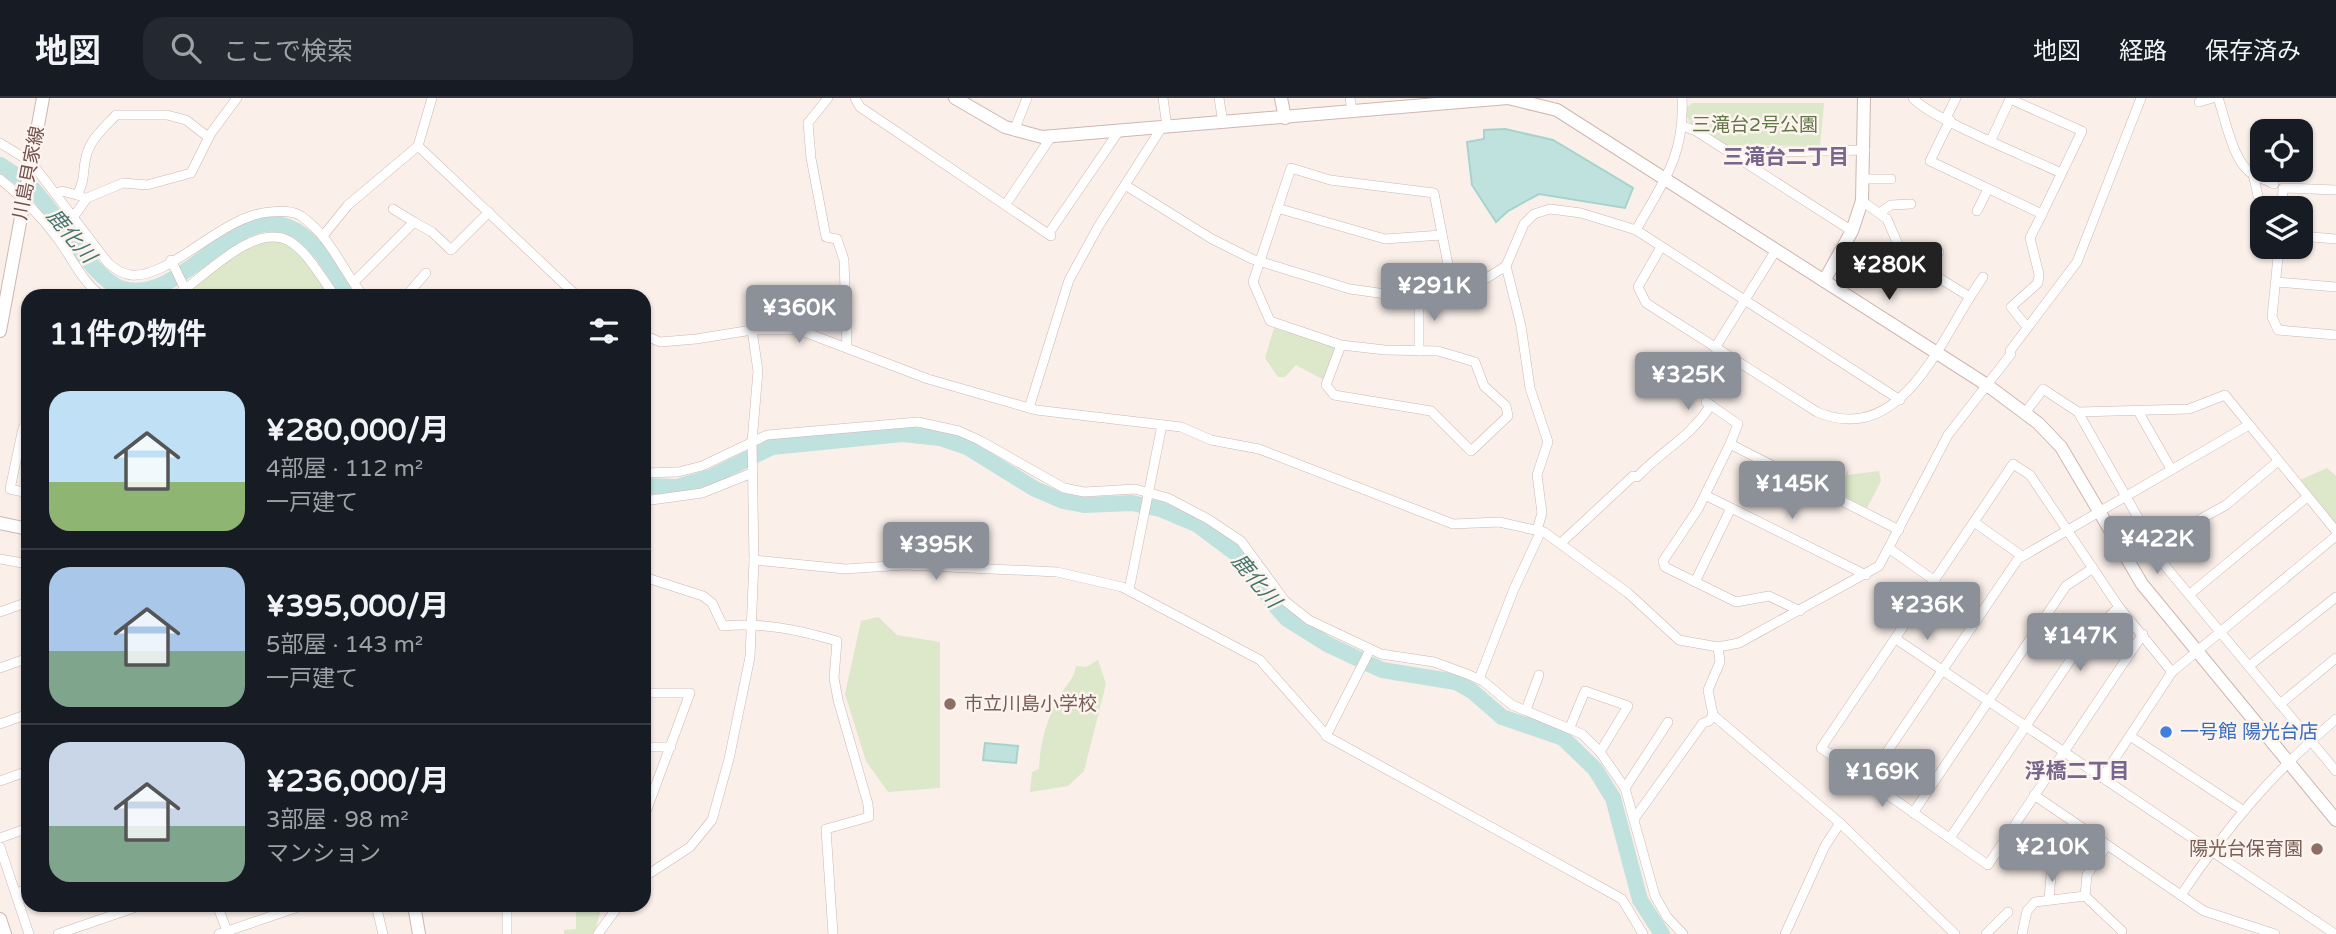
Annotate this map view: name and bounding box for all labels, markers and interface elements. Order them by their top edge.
search box [143,17,633,80]
icon: search [167,29,205,67]
text: 地図 [35,32,101,71]
text: ここで検索 [223,36,353,67]
text: 地図 [2033,37,2081,66]
text: 経路 [2119,37,2167,66]
text: 保存済み [2205,37,2301,66]
park label: 三滝台2号公園 [1692,114,1818,136]
map controls [2250,119,2313,259]
button: locate [2250,119,2313,182]
street label: 川島貝家線 [9,124,49,222]
district label: 三滝台二丁目 [1723,145,1849,170]
button: layers [2250,196,2313,259]
water label: 鹿化川 [41,204,102,270]
pin: ¥280K [1840,242,1938,302]
text: ¥280K [1852,251,1926,279]
pin: ¥291K [1385,264,1483,323]
text: ¥291K [1397,272,1471,300]
pin: ¥360K [750,286,848,345]
text: ¥360K [762,294,836,322]
icon: filters [585,312,623,350]
text: 11件の物件 [49,316,207,353]
pin: ¥325K [1639,352,1737,412]
text: ¥325K [1651,361,1725,389]
text: ¥280,000/月 [266,412,450,449]
icon: home [105,419,189,503]
text: 4部屋 · 112 m² [266,455,423,483]
pin: ¥145K [1743,462,1841,521]
text: ¥145K [1755,470,1829,498]
text: 一戸建て [266,489,358,517]
pin: ¥422K [2108,517,2206,576]
pin: ¥395K [887,522,985,582]
text: ¥422K [2120,525,2194,553]
text: ¥395K [899,531,973,559]
water label: 鹿化川 [1226,549,1287,615]
pin: ¥236K [1878,582,1976,642]
text: ¥395,000/月 [266,588,450,625]
text: ¥236K [1890,591,1964,619]
icon: home [105,595,189,679]
pin: ¥147K [2031,614,2129,673]
text: ¥147K [2043,622,2117,650]
text: 5部屋 · 143 m² [266,631,423,659]
text: 一戸建て [266,665,358,693]
place label: 市立川島小学校 [964,693,1097,715]
marker: 市立川島小学校 [942,696,958,712]
place label: 一号館 陽光台店 [2180,721,2318,743]
marker: 一号館 陽光台店 [2158,724,2174,740]
pin: ¥169K [1833,750,1931,809]
text: ¥169K [1845,758,1919,786]
district label: 浮橋二丁目 [2025,759,2130,784]
text: ¥236,000/月 [266,763,450,800]
icon: home [105,770,189,854]
text: 3部屋 · 98 m² [266,806,409,834]
pin: ¥210K [2003,824,2101,884]
text: ¥210K [2015,833,2089,861]
place label: 陽光台保育園 [2189,838,2303,860]
text: マンション [266,840,381,868]
marker: 陽光台保育園 [2309,841,2325,857]

